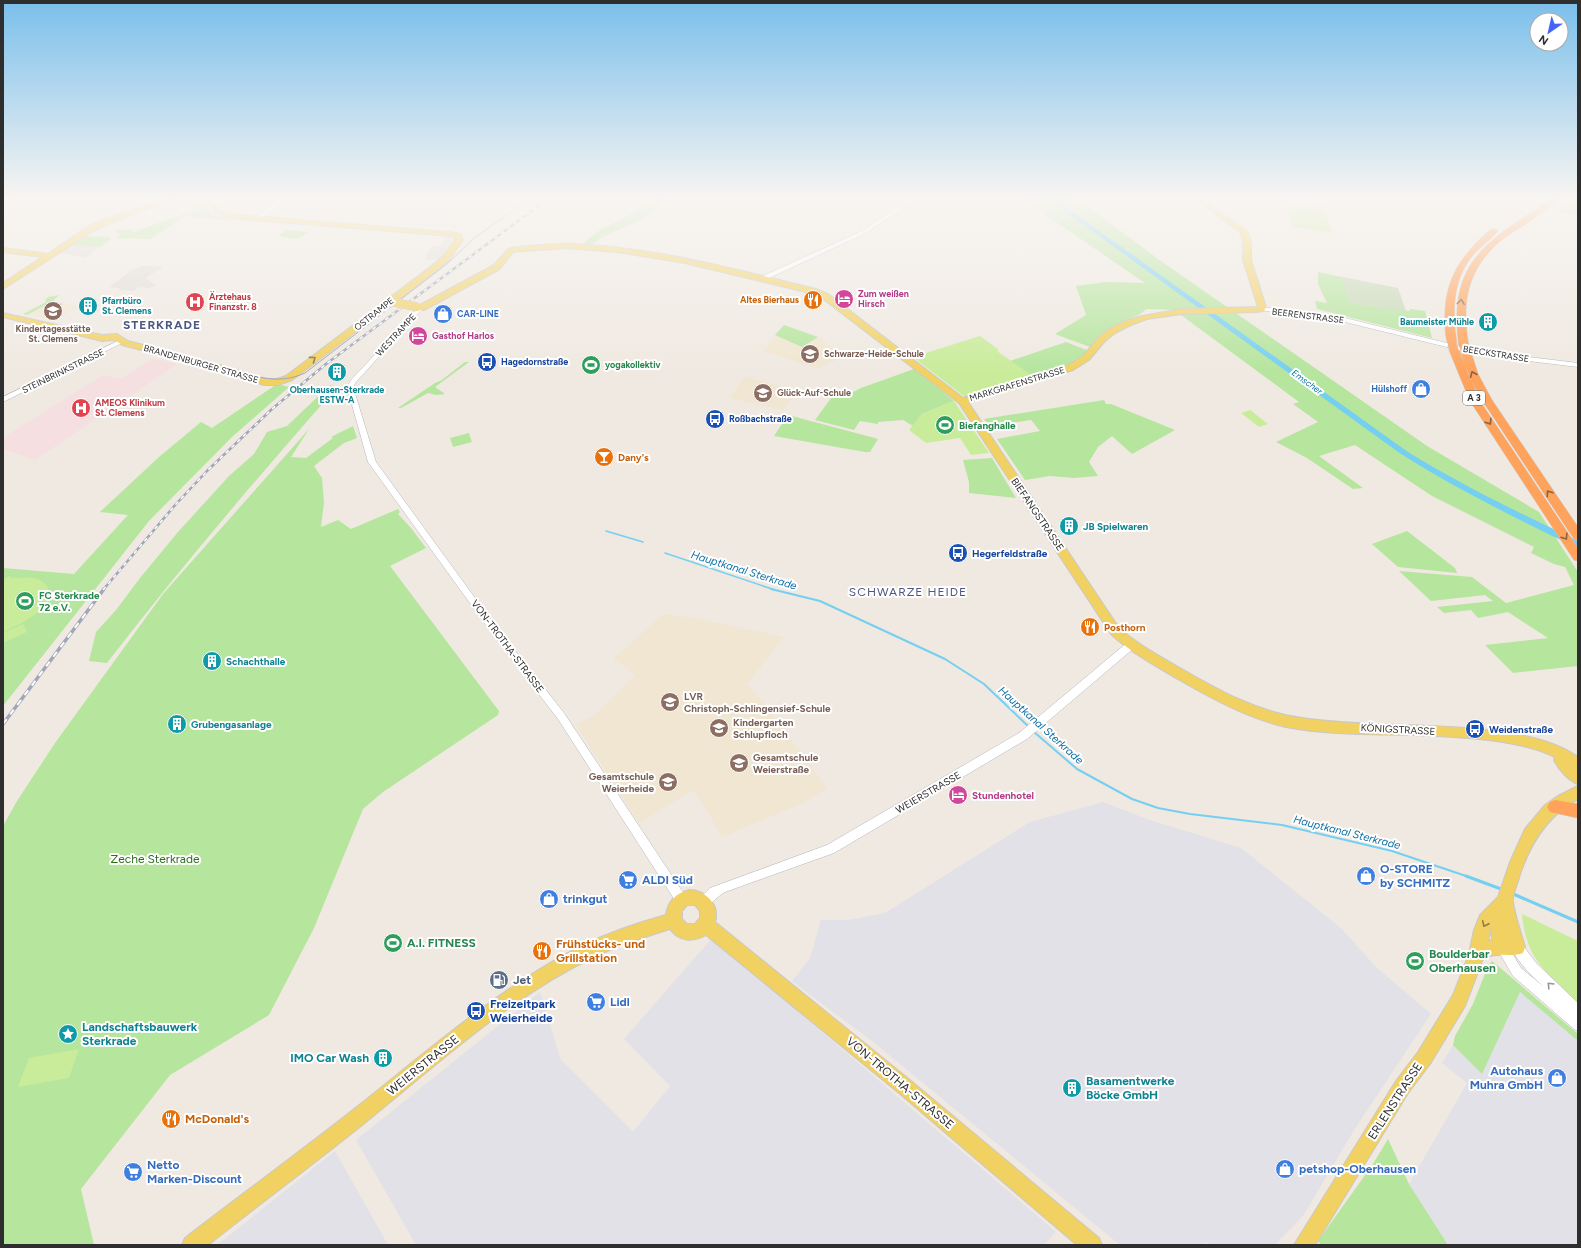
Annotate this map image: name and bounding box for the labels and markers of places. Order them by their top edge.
hotel icon: Zum weißen Hirsch [833,288,855,310]
place label: Zum weißen Hirsch [858,288,909,309]
restaurant icon: Altes Bierhaus [802,289,824,311]
place label: Ärztehaus Finanzstr. 8 [209,290,257,312]
hospital icon: Ärztehaus Finanzstr. 8 [184,291,206,313]
place label: Altes Bierhaus [740,294,800,305]
building icon: Pfarrbüro St. Clemens [77,295,99,317]
place label: Pfarrbüro St. Clemens [102,295,152,316]
school or university icon: Kindertagesstätte St. Clemens [42,300,64,322]
shop icon: CAR-LINE [432,303,454,325]
place label: CAR-LINE [457,308,499,319]
building icon: Baumeister Mühle [1477,311,1499,333]
place label: Baumeister Mühle [1400,316,1474,327]
place label: Kindertagesstätte St. Clemens [16,323,90,344]
hotel icon: Gasthof Harlos [407,325,429,347]
place label: Gasthof Harlos [432,330,495,341]
school or university icon: Schwarze-Heide-Schule [799,343,821,365]
place label: Schwarze-Heide-Schule [824,348,924,359]
bus stop icon: Hagedornstraße [476,351,498,373]
sports icon: yogakollektiv [580,354,602,376]
place label: Hagedornstraße [501,356,568,367]
place label: yogakollektiv [605,359,661,370]
building icon: Oberhausen-Sterkrade ESTW-A [326,361,348,383]
shop icon: Hülshoff [1410,378,1432,400]
school or university icon: Glück-Auf-Schule [752,382,774,404]
place label: Hülshoff [1371,383,1407,394]
place label: Oberhausen-Sterkrade ESTW-A [290,384,384,405]
place label: Glück-Auf-Schule [777,387,851,398]
hospital icon: AMEOS Klinikum St. Clemens [70,397,92,419]
place label: AMEOS Klinikum St. Clemens [95,397,165,418]
bus stop icon: Roßbachstraße [704,408,726,430]
place label: Roßbachstraße [729,413,792,424]
sports icon: Biefanghalle [934,414,956,436]
place label: Biefanghalle [959,419,1016,432]
bar icon: Dany's [593,446,615,468]
place label: Dany's [618,451,649,464]
building icon: JB Spielwaren [1058,515,1080,537]
place label: JB Spielwaren [1083,520,1149,533]
bus stop icon: Hegerfeldstraße [947,542,969,564]
place label: Hegerfeldstraße [972,547,1048,560]
place label: FC Sterkrade 72 e.V. [39,589,100,614]
sports icon: FC Sterkrade 72 e.V. [14,590,36,612]
restaurant icon: Posthorn [1079,616,1101,638]
place label: Posthorn [1104,621,1146,634]
building icon: Schachthalle [201,650,223,672]
place label: Schachthalle [226,655,286,668]
place label: LVR Christoph-Schlingensief-Schule [684,690,831,715]
school or university icon: LVR Christoph-Schlingensief-Schule [659,691,681,713]
building icon: Grubengasanlage [166,713,188,735]
place label: Kindergarten Schlupfloch [733,716,794,741]
school or university icon: Kindergarten Schlupfloch [708,717,730,739]
place label: Grubengasanlage [191,718,272,731]
bus stop icon: Weidenstraße [1464,718,1486,740]
place label: Weidenstraße [1489,723,1553,736]
place label: Gesamtschule Weierstraße [753,751,819,776]
school or university icon: Gesamtschule Weierstraße [728,752,750,774]
place label: Gesamtschule Weierheide [589,770,654,795]
school or university icon: Gesamtschule Weierheide [657,771,679,793]
hotel icon: Stundenhotel [947,784,969,806]
place label: Stundenhotel [972,789,1034,802]
place label: O-STORE by SCHMITZ [1380,862,1450,890]
shop icon: O-STORE by SCHMITZ [1355,865,1377,887]
supermarket icon: ALDI Süd [617,869,639,891]
place label: ALDI Süd [642,873,693,887]
shop icon: trinkgut [538,888,560,910]
place label: trinkgut [563,892,608,906]
sports icon: A.I. FITNESS [382,932,404,954]
place label: A.I. FITNESS [407,936,476,950]
place label: Frühstücks- und Grillstation [556,937,645,965]
restaurant icon: Frühstücks- und Grillstation [531,940,553,962]
place label: Boulderbar Oberhausen [1429,947,1496,975]
sports icon: Boulderbar Oberhausen [1404,950,1426,972]
fuel station icon: Jet [488,969,510,991]
place label: Jet [513,973,531,987]
supermarket icon: Lidl [585,991,607,1013]
place label: Lidl [610,995,630,1009]
place label: Freizeitpark Weierheide [490,997,556,1025]
bus stop icon: Freizeitpark Weierheide [465,1000,487,1022]
place label: Landschaftsbauwerk Sterkrade [82,1020,198,1048]
place icon: Landschaftsbauwerk Sterkrade [57,1023,79,1045]
building icon: IMO Car Wash [372,1047,394,1069]
place label: IMO Car Wash [290,1051,369,1065]
place label: Autohaus Muhra GmbH [1470,1064,1543,1092]
shop icon: Autohaus Muhra GmbH [1546,1067,1568,1089]
place label: Basamentwerke Böcke GmbH [1086,1074,1175,1102]
building icon: Basamentwerke Böcke GmbH [1061,1077,1083,1099]
restaurant icon: McDonald's [160,1108,182,1130]
place label: McDonald's [185,1112,249,1126]
place label: Netto Marken-Discount [147,1158,242,1186]
shop icon: petshop-Oberhausen [1274,1158,1296,1180]
supermarket icon: Netto Marken-Discount [122,1161,144,1183]
place label: petshop-Oberhausen [1299,1162,1416,1176]

